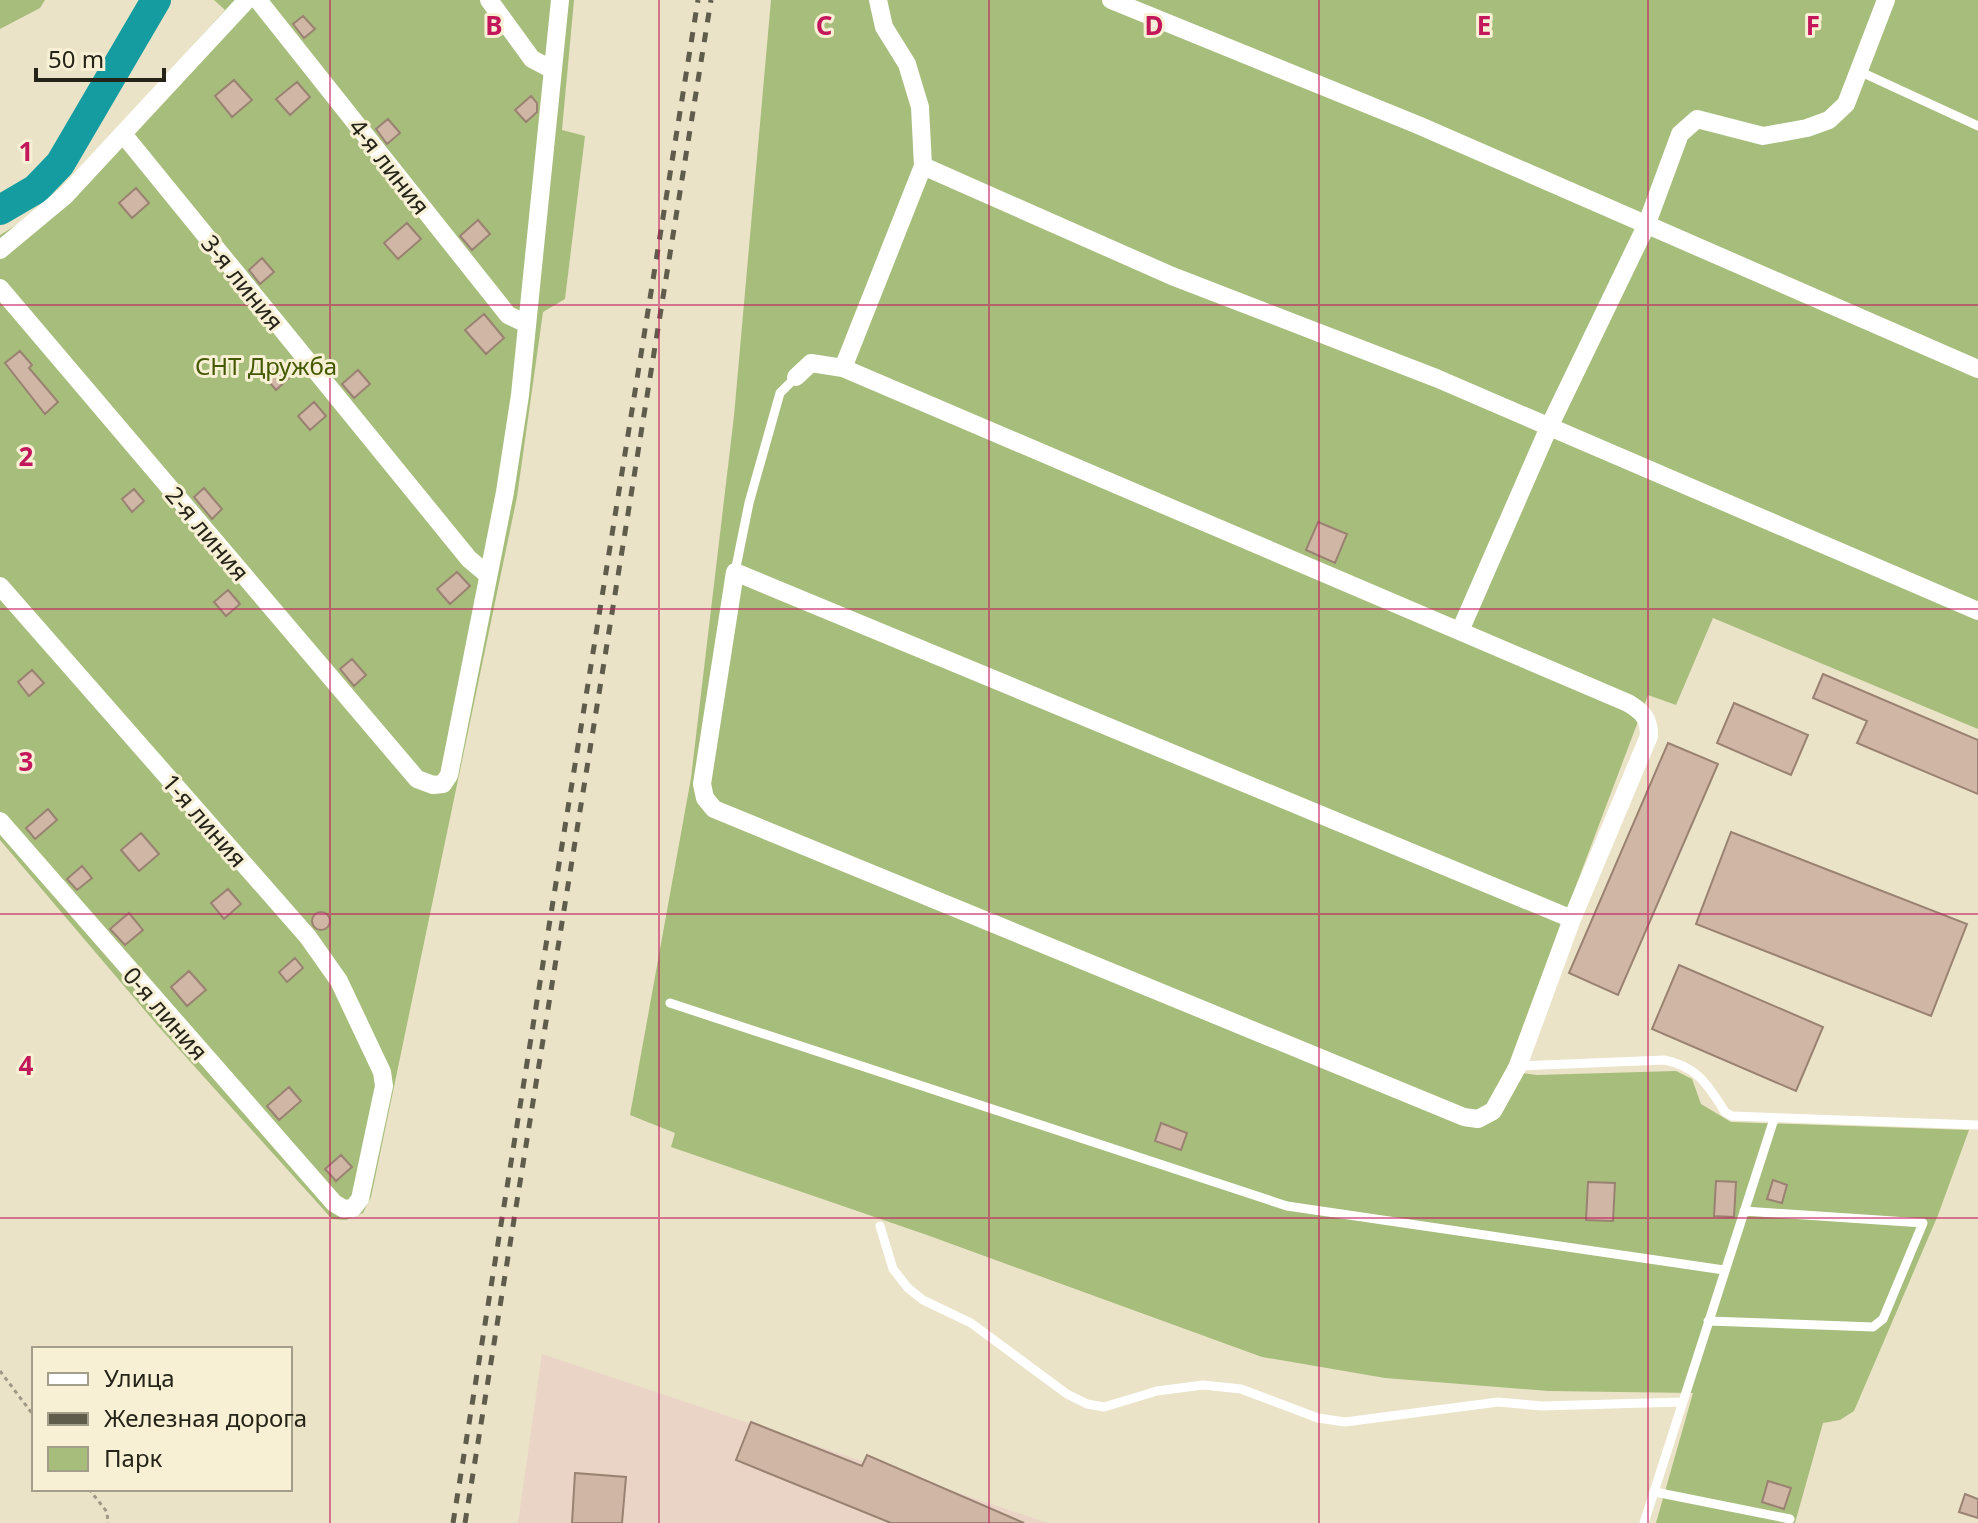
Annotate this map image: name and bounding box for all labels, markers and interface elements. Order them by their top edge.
text: B [485,7,503,43]
text: C [816,7,832,43]
text: D [1144,7,1164,43]
text: E [1477,7,1491,43]
text: F [1806,7,1820,43]
scale bar [36,32,164,82]
text: 50 m [48,42,104,75]
street label: 4-я линия [342,111,438,221]
text: 1 [19,133,33,169]
street label: 3-я линия [194,227,292,337]
park label: СНТ Дружба [195,349,337,382]
text: 2 [19,438,34,474]
street label: 2-я линия [159,479,257,587]
text: 3 [19,743,33,779]
street label: 1-я линия [155,766,255,874]
street label: 0-я линия [116,959,216,1067]
text: 4 [19,1047,34,1083]
legend [32,1347,292,1491]
text: Улица [104,1361,175,1394]
text: Железная дорога [104,1401,307,1434]
text: Парк [104,1441,163,1474]

